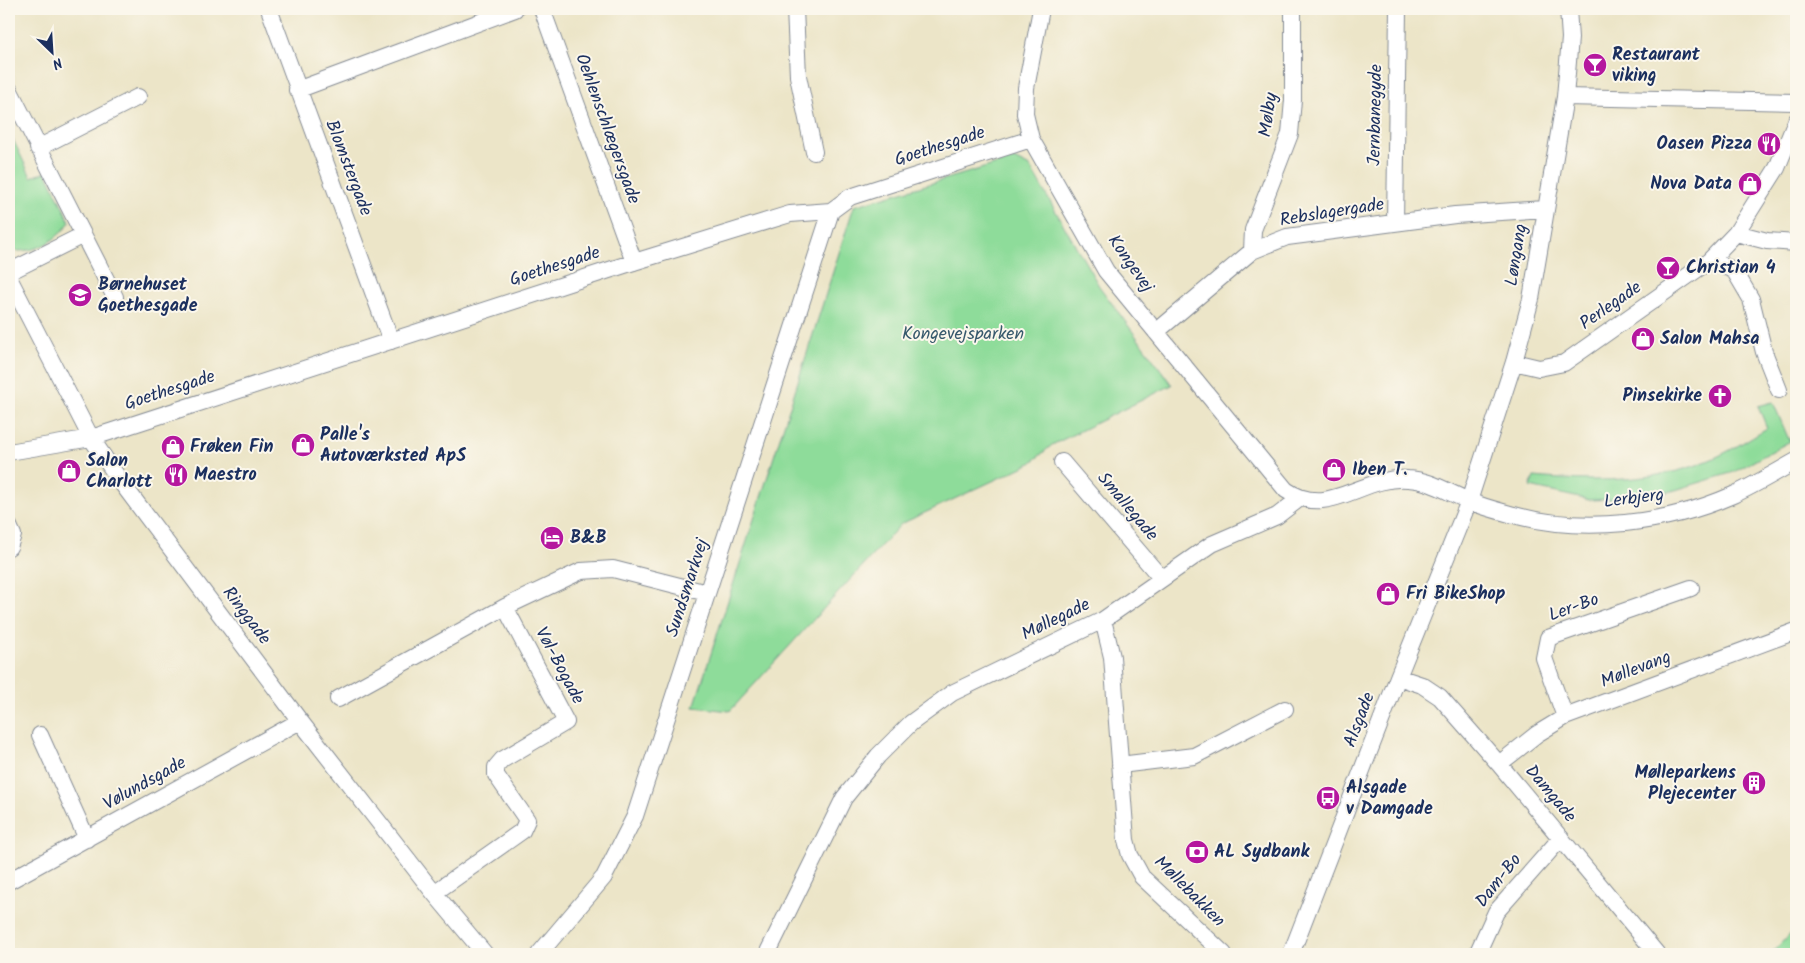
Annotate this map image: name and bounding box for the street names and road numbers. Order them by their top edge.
street label: Oehlenschlægersgade [566,50,648,208]
street label: Jernbanegyde [1361,64,1391,166]
street label: Mølby [1252,90,1287,139]
street label: Blomstergade [316,116,380,220]
street label: Goethesgade [891,119,989,175]
street label: Rebslagergade [1278,190,1386,236]
street label: Løngang [1498,222,1536,288]
street label: Kongevej [1099,229,1161,300]
street label: Goethesgade [506,239,604,295]
street label: Perlegade [1574,274,1648,338]
street label: Goethesgade [121,363,219,419]
street label: Smallegade [1089,466,1165,548]
street label: Lerbjerg [1602,481,1666,517]
street label: Sundsmarkvej [658,534,718,641]
street label: Ringgade [214,581,278,651]
street label: Ler-Bo [1545,586,1603,630]
street label: Møllegade [1017,591,1095,649]
street label: Vøl-Bogade [526,622,592,710]
street label: Møllevang [1596,643,1676,697]
street label: Alsgade [1336,688,1384,752]
street label: Vølundsgade [98,749,192,819]
street label: Damgade [1517,758,1583,830]
street label: Dam-Bo [1468,848,1530,914]
street label: Møllebakken [1146,849,1232,935]

